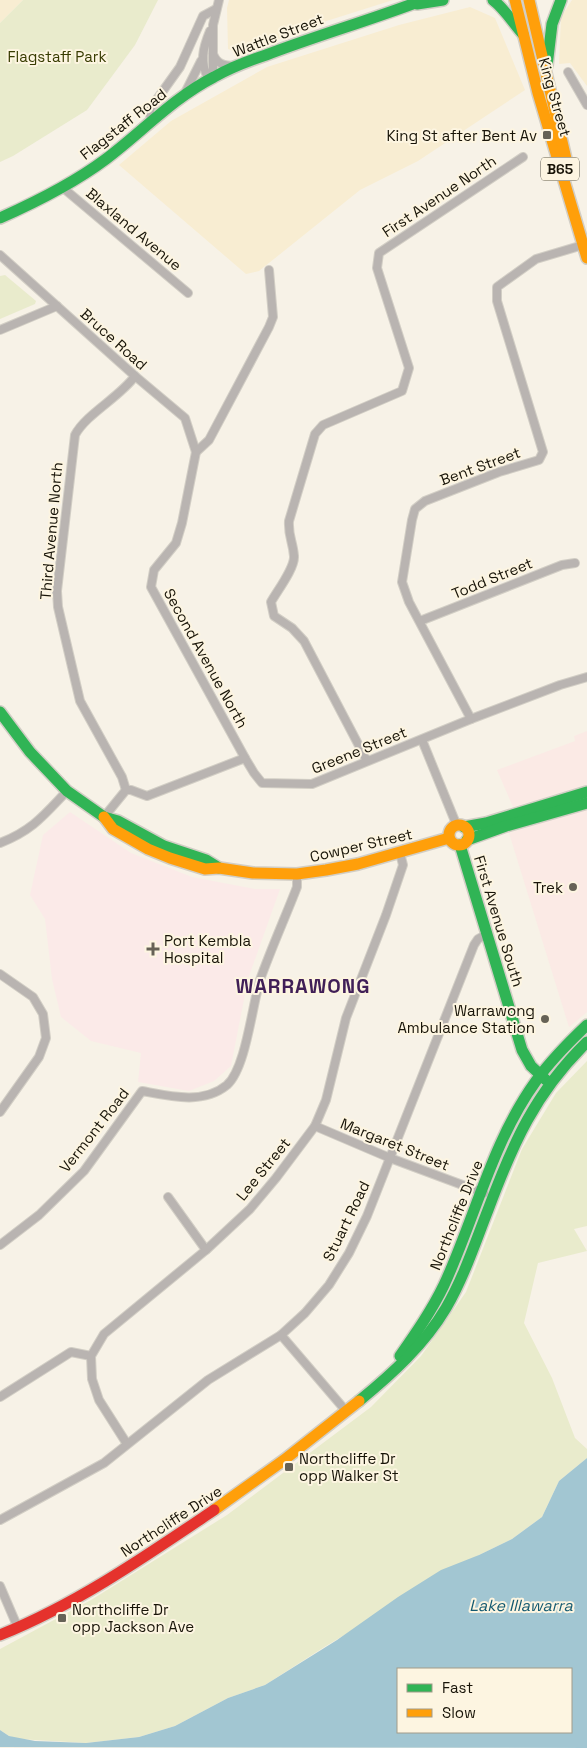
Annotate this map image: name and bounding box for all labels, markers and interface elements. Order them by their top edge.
street label: Wattle Street [230,9,326,61]
park label: Flagstaff Park [7,47,107,66]
street label: King Street [535,55,575,139]
street label: Flagstaff Road [76,84,170,164]
place label: King St after Bent Av [386,126,537,145]
marker: King St after Bent Av [541,129,553,141]
street label: First Avenue North [378,151,500,241]
road number: B65 [541,157,579,180]
street label: Blaxland Avenue [82,184,186,275]
street label: Bruce Road [77,304,151,374]
street label: Bent Street [437,443,523,489]
street label: Third Avenue North [36,461,66,601]
street label: Todd Street [449,553,535,603]
street label: Second Avenue North [160,585,252,731]
street label: Greene Street [309,722,409,778]
street label: Cowper Street [308,824,414,866]
street label: First Avenue South [470,853,528,989]
place label: Trek [533,878,563,897]
marker: Trek [567,881,579,893]
place label: Port Kembla Hospital [164,931,251,967]
marker: Port Kembla Hospital [146,942,160,956]
district label: WARRAWONG [236,973,370,999]
place label: Warrawong Ambulance Station [397,1001,535,1037]
marker: Warrawong Ambulance Station [539,1013,551,1025]
street label: Vermont Road [55,1084,133,1176]
street label: Margaret Street [338,1113,452,1175]
street label: Lee Street [232,1134,294,1204]
street label: Northcliffe Drive [425,1157,487,1273]
street label: Stuart Road [318,1178,374,1264]
place label: Northcliffe Dr opp Walker St [299,1449,399,1485]
marker: Northcliffe Dr opp Walker St [283,1461,295,1473]
street label: Northcliffe Drive [117,1481,225,1561]
water label: Lake Illawarra [469,1595,573,1616]
place label: Northcliffe Dr opp Jackson Ave [72,1600,194,1636]
marker: Northcliffe Dr opp Jackson Ave [56,1612,68,1624]
legend [397,1668,572,1733]
text: Fast [442,1678,473,1697]
text: Slow [442,1703,476,1722]

